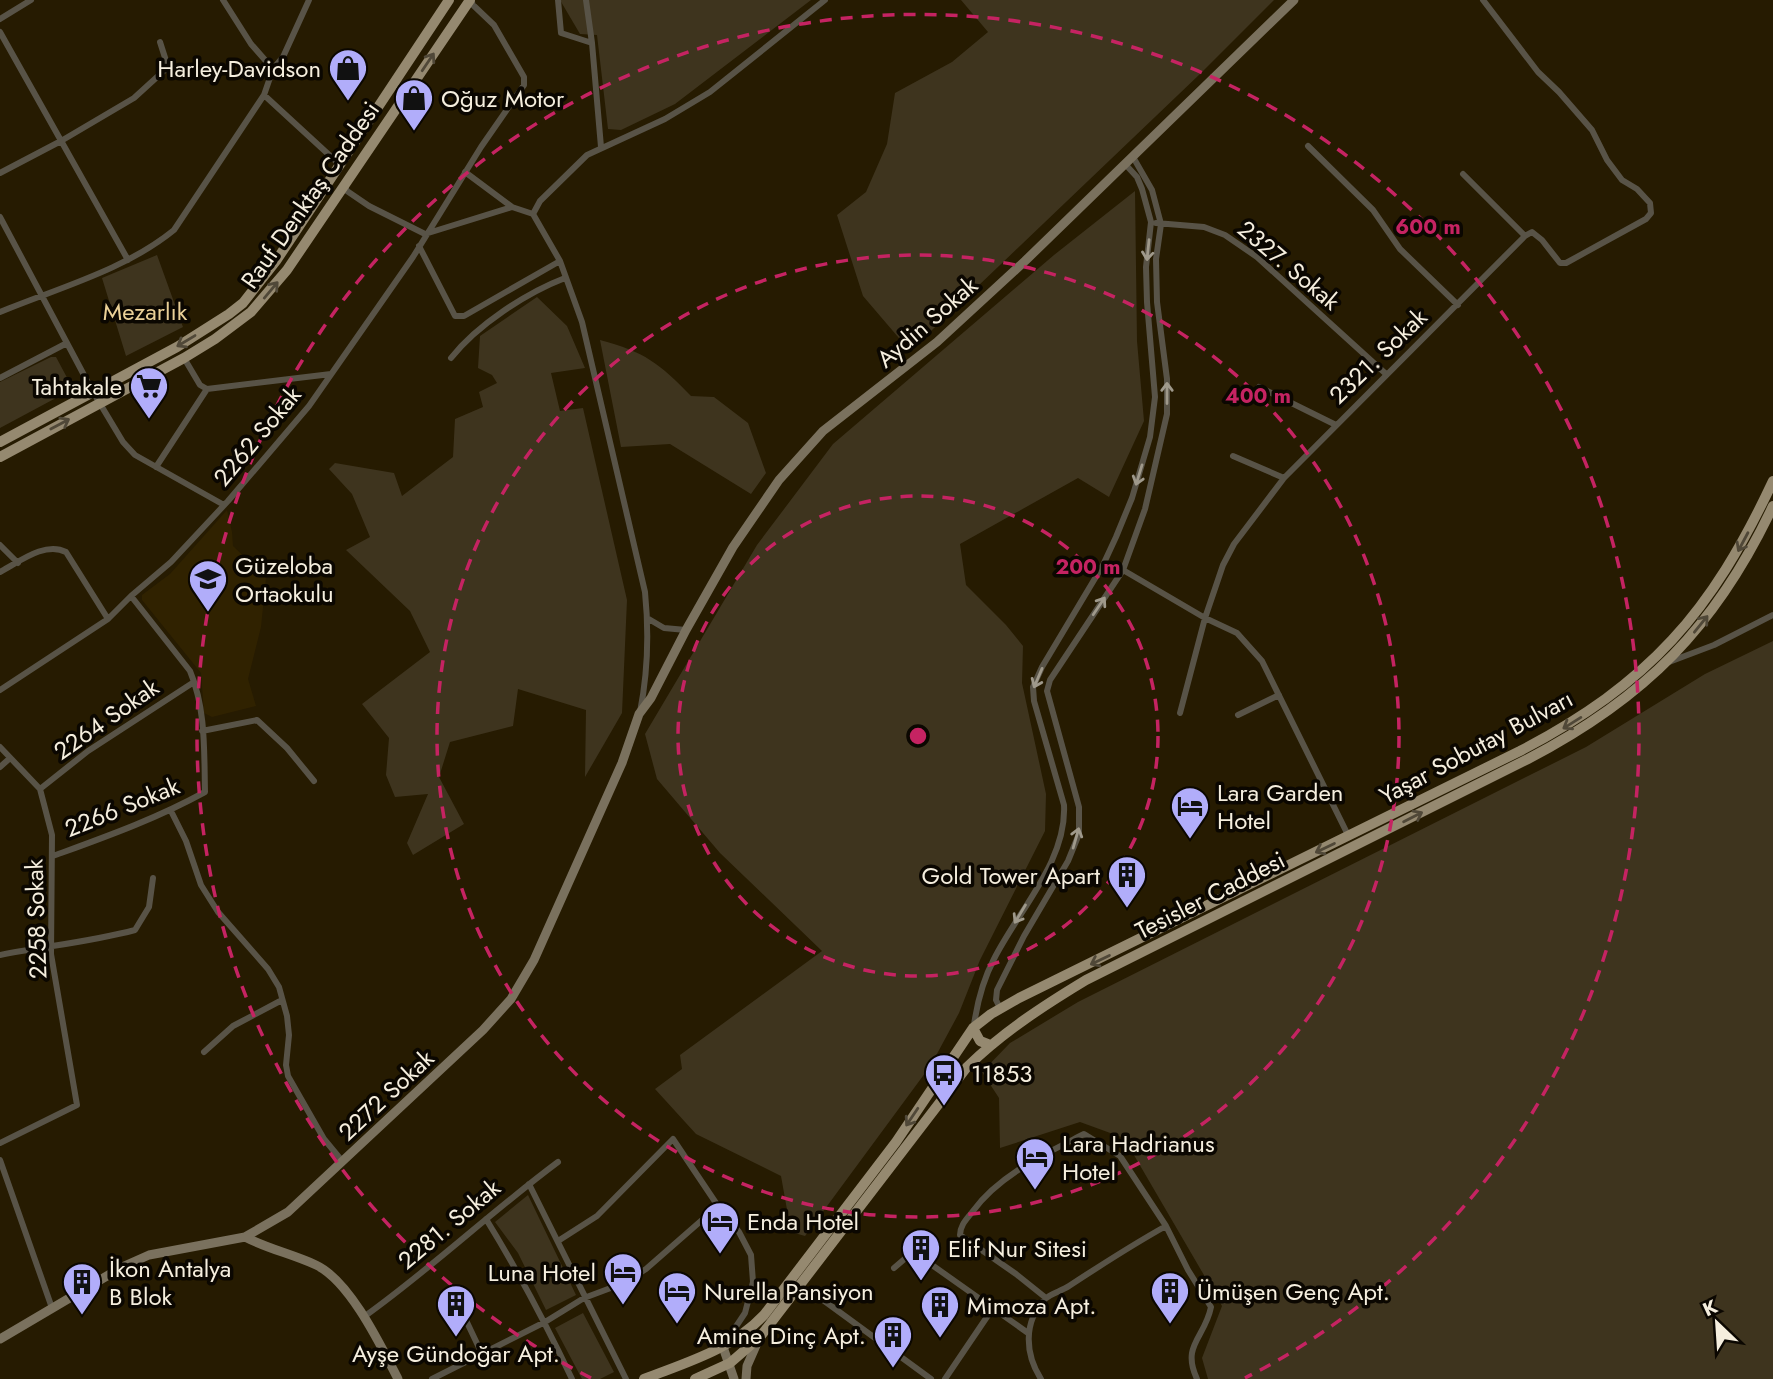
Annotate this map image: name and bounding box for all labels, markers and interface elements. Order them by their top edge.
shop icon: Harley-Davidson [327,47,369,102]
place label: Harley-Davidson [157,51,321,86]
one-way arrow [421,53,435,73]
shop icon: Oğuz Motor [393,77,435,132]
place label: Oğuz Motor [441,81,565,116]
street label: Rauf Denktaş Caddesi [232,94,388,296]
street label: 2327. Sokak [1230,212,1348,319]
text: 600 m [1395,212,1461,242]
one-way arrow [1141,238,1154,261]
street label: Aydin Sokak [869,268,986,376]
one-way arrow [264,282,279,300]
park label: Mezarlık [103,294,188,329]
street label: 2321. Sokak [1321,300,1435,412]
one-way arrow [176,335,196,349]
supermarket icon: Tahtakale [128,365,170,420]
place label: Tahtakale [32,369,122,404]
street label: 2262 Sokak [205,378,310,494]
one-way arrow [1160,381,1174,404]
text: 400 m [1225,381,1291,411]
one-way arrow [49,417,70,431]
one-way arrow [1132,464,1145,486]
one-way arrow [1736,531,1749,552]
place label: Güzeloba Ortaokulu [235,548,334,611]
text: 200 m [1055,552,1121,582]
school or university icon: Güzeloba Ortaokulu [187,558,229,613]
one-way arrow [1092,597,1106,617]
one-way arrow [1693,615,1708,633]
one-way arrow [1031,666,1044,688]
street label: 2264 Sokak [46,670,166,768]
street label: Yaşar Sobutay Bulvarı [1373,681,1579,813]
one-way arrow [1562,716,1582,730]
centre of rings [906,724,930,748]
street label: 2266 Sokak [59,768,185,846]
place label: Lara Garden Hotel [1217,775,1343,838]
hotel icon: Lara Garden Hotel [1169,785,1211,840]
one-way arrow [1402,809,1423,823]
one-way arrow [1070,827,1083,849]
street label: Tesisler Caddesi [1129,842,1291,948]
one-way arrow [1315,842,1336,856]
building icon: Gold Tower Apart [1106,854,1148,909]
street label: 2258 Sokak [16,858,56,980]
place label: Gold Tower Apart [922,858,1100,893]
one-way arrow [1013,903,1027,923]
one-way arrow [1090,954,1111,968]
street label: 2272 Sokak [330,1041,442,1149]
bus stop icon: 11853 [923,1052,965,1107]
place label: 11853 [971,1056,1032,1091]
one-way arrow [905,1107,920,1126]
place label: Lara Hadrianus Hotel [1062,1126,1215,1189]
hotel icon: Lara Hadrianus Hotel [1014,1136,1056,1191]
street label: 2281. Sokak [390,1170,508,1277]
hotel icon: Enda Hotel [699,1200,741,1255]
place label: Enda Hotel [747,1204,859,1239]
building icon: Elif Nur Sitesi [900,1227,942,1282]
place label: Elif Nur Sitesi [948,1231,1087,1266]
place label: İkon Antalya B Blok [109,1251,231,1314]
hotel icon: Luna Hotel [602,1251,644,1306]
place label: Luna Hotel [488,1255,596,1290]
building icon: İkon Antalya B Blok [61,1261,103,1316]
hotel icon: Nurella Pansiyon [656,1270,698,1325]
building icon: Ümüşen Genç Apt. [1149,1270,1191,1325]
place label: Nurella Pansiyon [704,1274,874,1309]
place label: Ümüşen Genç Apt. [1197,1274,1390,1309]
building icon: Ayşe Gündoğar Apt. [435,1283,477,1338]
building icon: Mimoza Apt. [919,1284,961,1339]
place label: Mimoza Apt. [967,1288,1096,1323]
north arrow [1682,1288,1752,1358]
text: K [1698,1293,1722,1323]
building icon: Amine Dinç Apt. [872,1314,914,1369]
place label: Amine Dinç Apt. [697,1318,866,1353]
place label: Ayşe Gündoğar Apt. [352,1336,560,1371]

